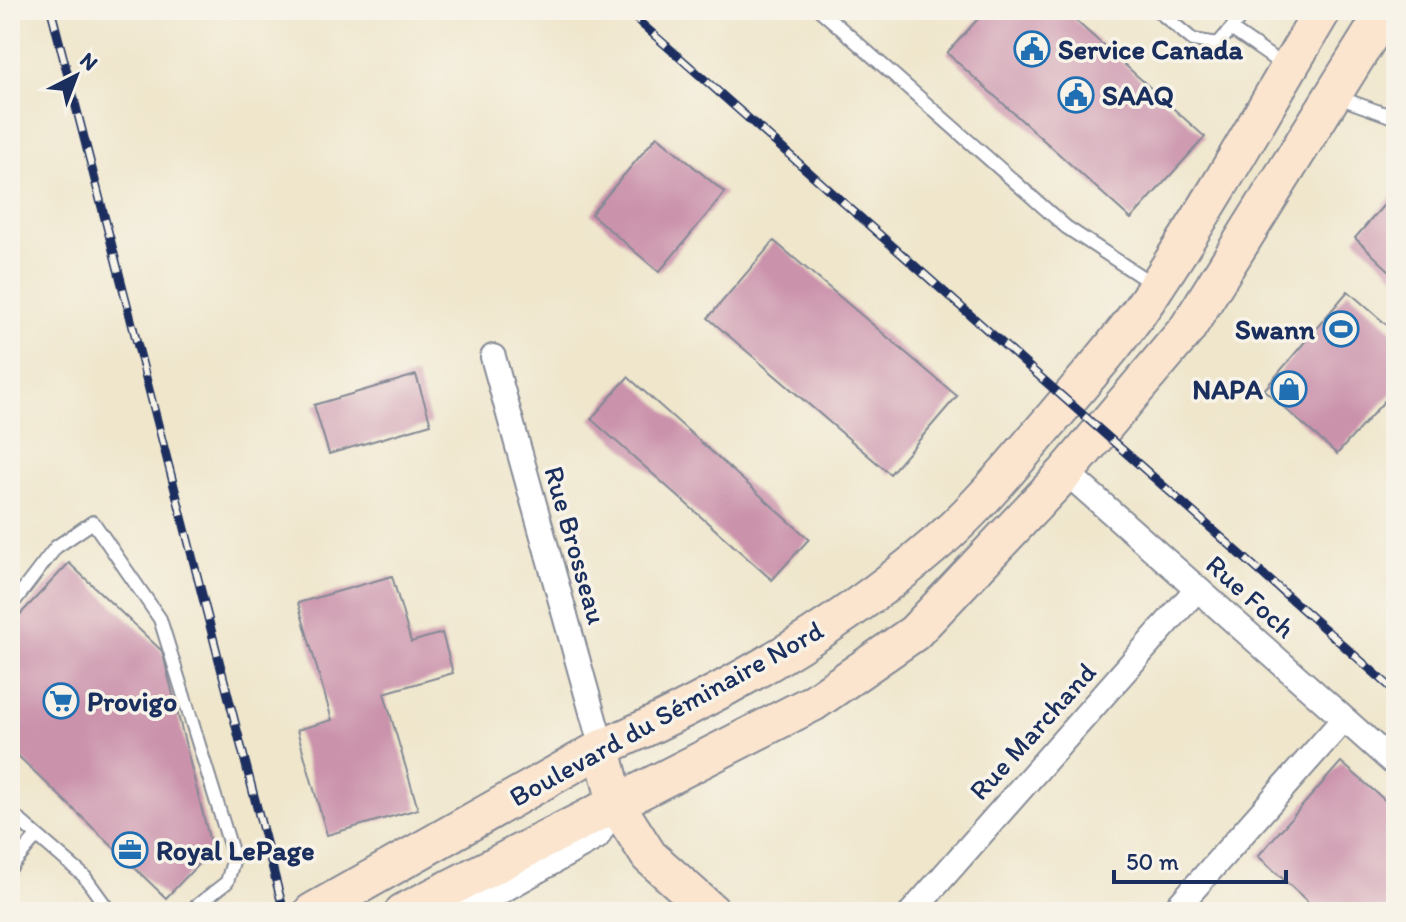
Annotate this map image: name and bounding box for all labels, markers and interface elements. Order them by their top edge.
public building icon: Service Canada [1013,30,1051,68]
place label: Service Canada [1058,32,1243,66]
north arrow [36,36,116,116]
text: N [74,47,104,77]
public building icon: SAAQ [1057,76,1095,114]
place label: SAAQ [1102,78,1174,112]
sports icon: Swann [1322,310,1360,348]
place label: Swann [1235,312,1315,346]
shop icon: NAPA [1270,370,1308,408]
place label: NAPA [1192,372,1263,406]
street label: Rue Brosseau [537,462,615,628]
street label: Rue Foch [1199,547,1303,645]
street label: Boulevard du Séminaire Nord [503,612,829,814]
street label: Rue Marchand [961,655,1103,807]
supermarket icon: Provigo [42,682,80,720]
place label: Provigo [87,684,177,718]
office icon: Royal LePage [111,831,149,869]
place label: Royal LePage [156,833,314,867]
scale bar [1114,834,1286,884]
text: 50 m [1126,847,1179,876]

